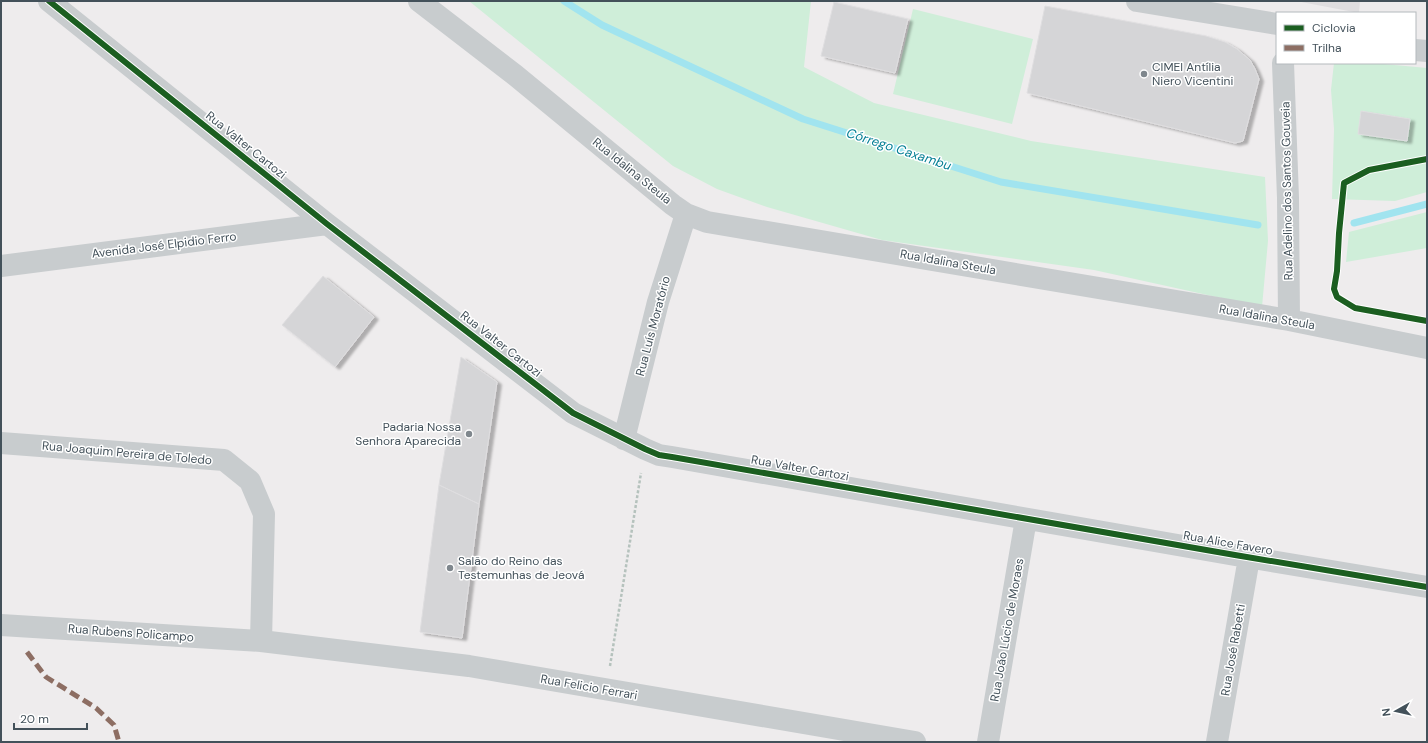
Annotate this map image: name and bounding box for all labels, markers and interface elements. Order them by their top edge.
legend [1276,12,1416,64]
text: Ciclovia [1312,20,1356,36]
text: Trilha [1312,40,1341,56]
place label: CIMEI Antília Niero Vicentini [1152,59,1233,89]
marker: CIMEI Antília Niero Vicentini [1139,69,1149,79]
street label: Rua Adelino dos Santos Gouveia [1277,101,1297,281]
street label: Rua Valter Cartozi [203,108,290,182]
water label: Córrego Caxambu [844,124,954,174]
street label: Rua Idalina Steula [589,134,675,208]
street label: Avenida José Elpidio Ferro [91,228,237,262]
street label: Rua Idalina Steula [899,246,997,278]
street label: Rua Luís Moratório [632,274,674,378]
street label: Rua Idalina Steula [1218,301,1316,333]
street label: Rua Valter Cartozi [457,307,545,381]
place label: Padaria Nossa Senhora Aparecida [355,419,461,449]
marker: Padaria Nossa Senhora Aparecida [464,429,474,439]
street label: Rua Joaquim Pereira de Toledo [41,438,213,468]
street label: Rua Valter Cartozi [750,452,850,484]
street label: Rua Alice Favero [1182,527,1274,559]
place label: Salão do Reino das Testemunhas de Jeová [458,553,584,583]
street label: Rua João Lúcio de Moraes [986,557,1028,703]
marker: Salão do Reino das Testemunhas de Jeová [445,563,455,573]
street label: Rua José Rabetti [1217,603,1249,697]
street label: Rua Rubens Policampo [68,621,194,645]
street label: Rua Felicio Ferrari [539,671,639,703]
north arrow [1376,691,1416,731]
scale bar [14,705,87,731]
text: N [1379,707,1394,717]
text: 20 m [20,711,49,727]

